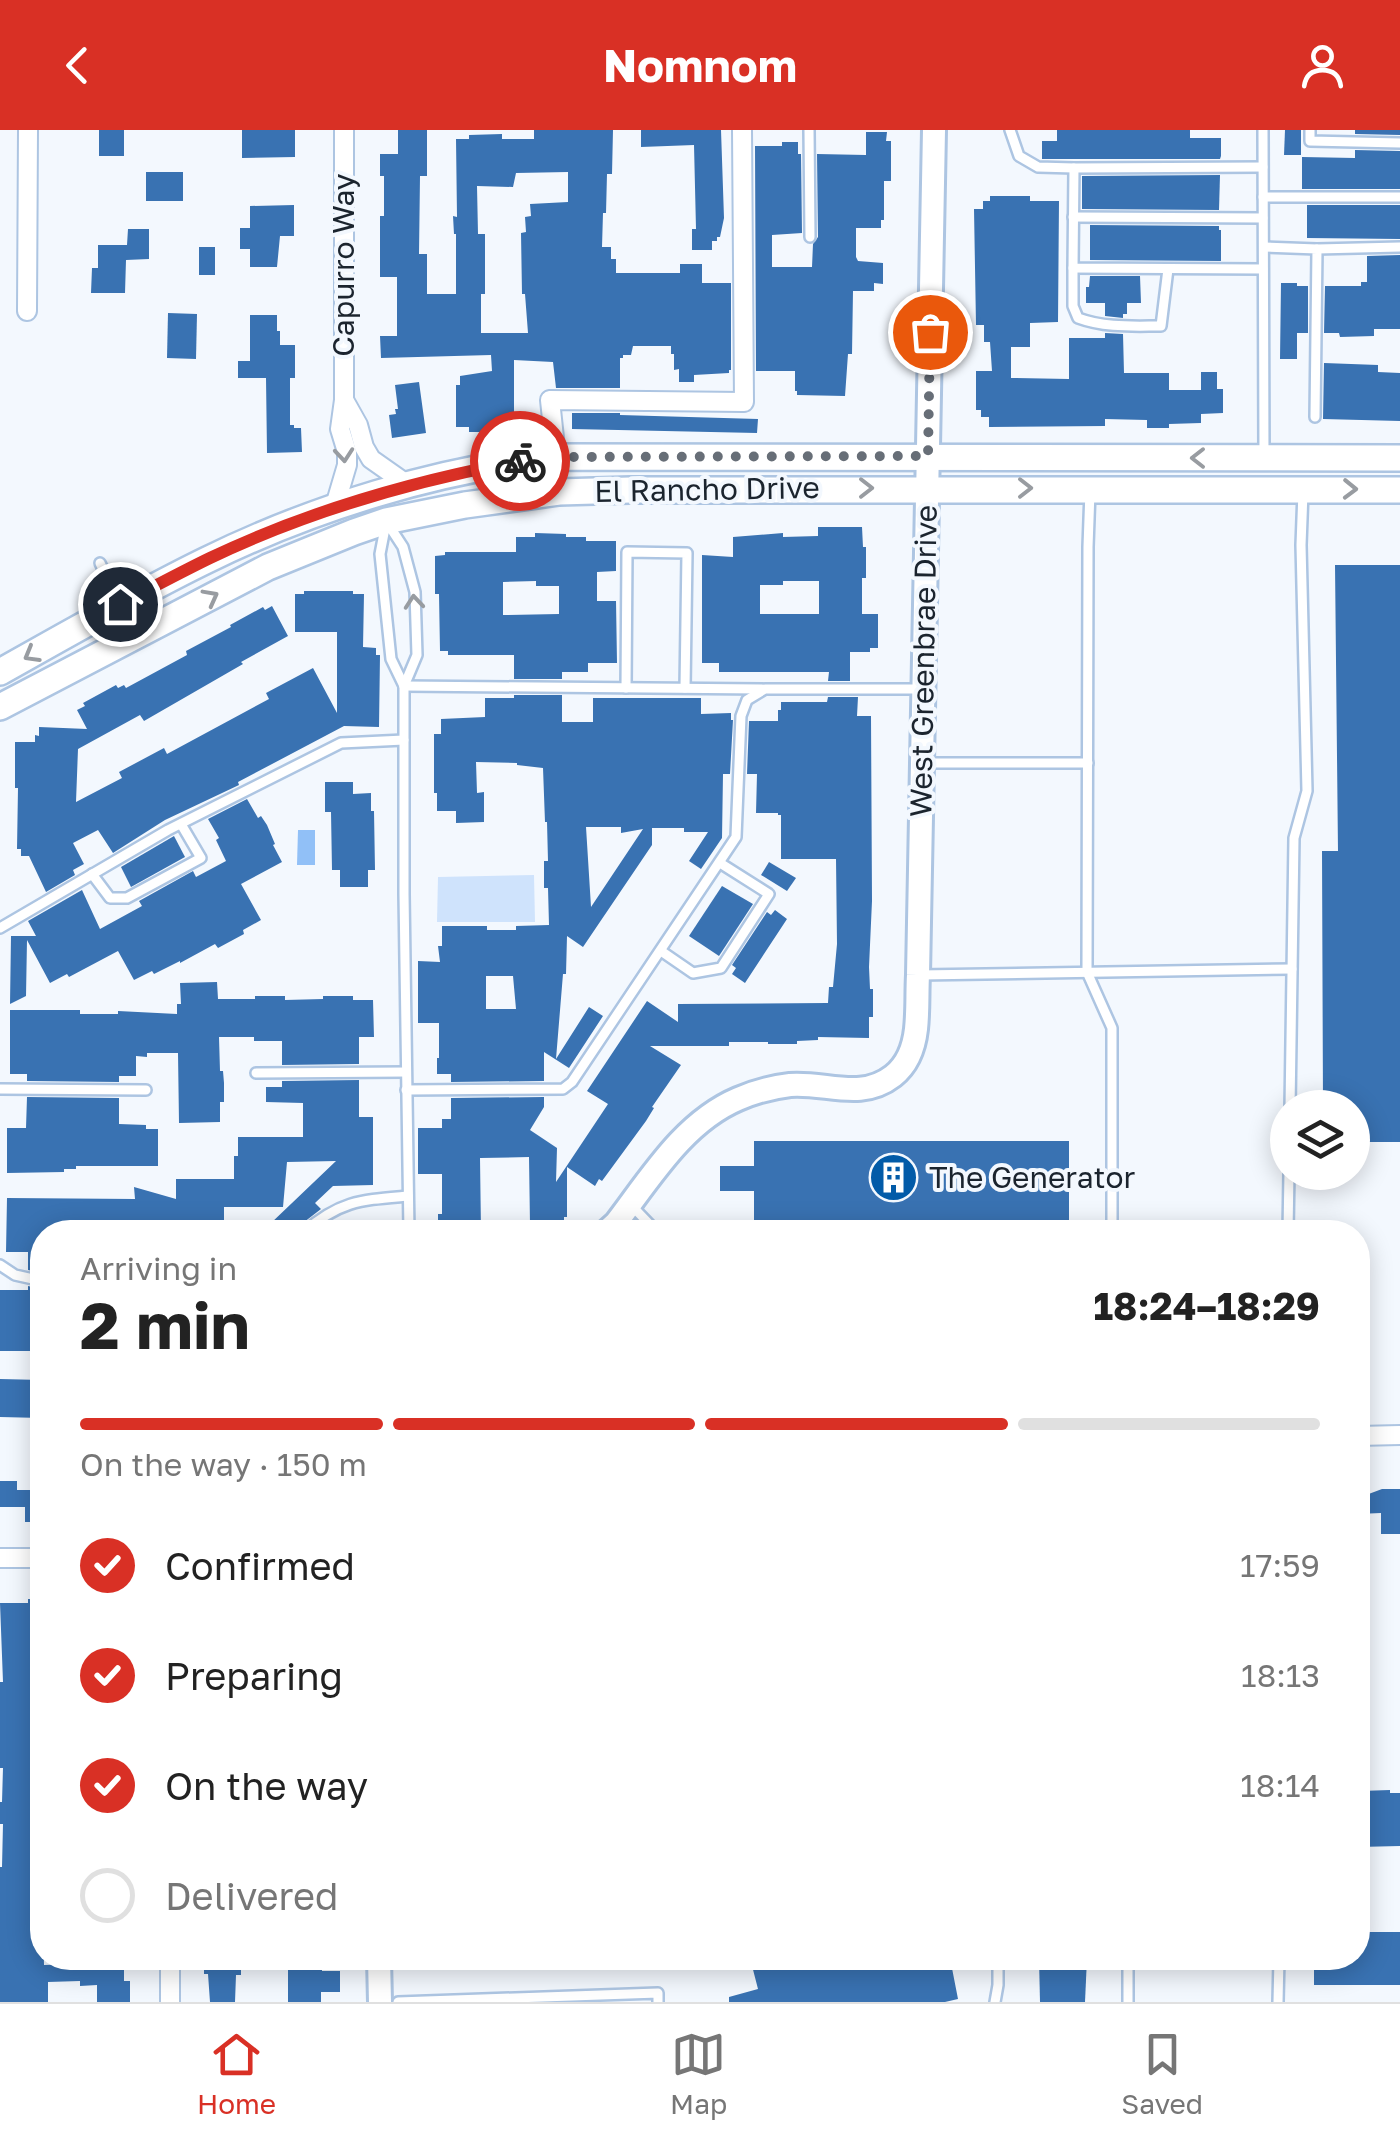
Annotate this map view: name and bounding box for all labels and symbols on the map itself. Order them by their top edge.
street label: Capurro Way [325,173,361,357]
pin [888,290,973,375]
courier [470,411,570,511]
one-way arrow [333,447,355,463]
one-way arrow [1189,447,1204,469]
street label: El Rancho Drive [594,469,820,509]
one-way arrow [858,477,874,499]
one-way arrow [1018,477,1034,499]
one-way arrow [1343,478,1359,499]
street label: West Greenbrae Drive [902,505,944,817]
pin [78,562,163,647]
one-way arrow [200,590,218,609]
one-way arrow [404,593,426,609]
one-way arrow [24,642,42,662]
building icon: The Generator [868,1152,920,1204]
place label: The Generator [929,1159,1135,1195]

